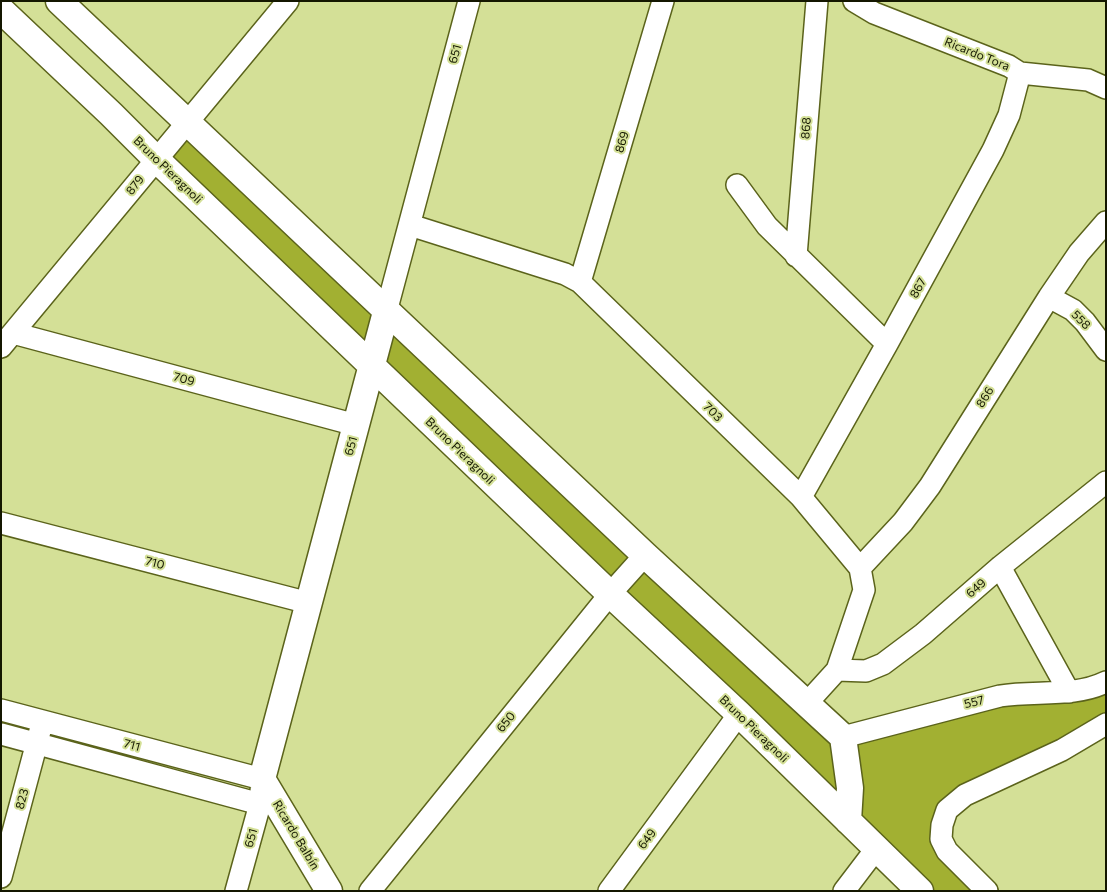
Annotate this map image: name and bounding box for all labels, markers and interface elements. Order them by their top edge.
street label: Ricardo Tora [942,34,1012,74]
street label: 651 [446,43,464,65]
street label: 868 [798,117,814,139]
street label: 869 [612,130,632,154]
street label: Bruno Pieragnoli [131,134,205,206]
street label: 879 [123,172,147,198]
street label: 867 [907,275,929,301]
street label: 558 [1068,307,1094,333]
street label: 709 [172,369,196,389]
street label: 866 [973,384,997,410]
street label: 703 [700,400,726,424]
street label: Bruno Pieragnoli [423,415,497,487]
street label: 651 [342,435,360,457]
street label: 710 [144,554,166,572]
street label: 649 [963,575,989,601]
street label: Bruno Pieragnoli [717,693,791,765]
street label: 557 [962,693,986,711]
street label: 650 [493,709,519,735]
street label: 711 [122,736,142,754]
street label: 823 [12,787,32,811]
street label: Ricardo Balbín [270,798,322,872]
street label: 649 [635,826,659,852]
street label: 651 [242,827,260,849]

